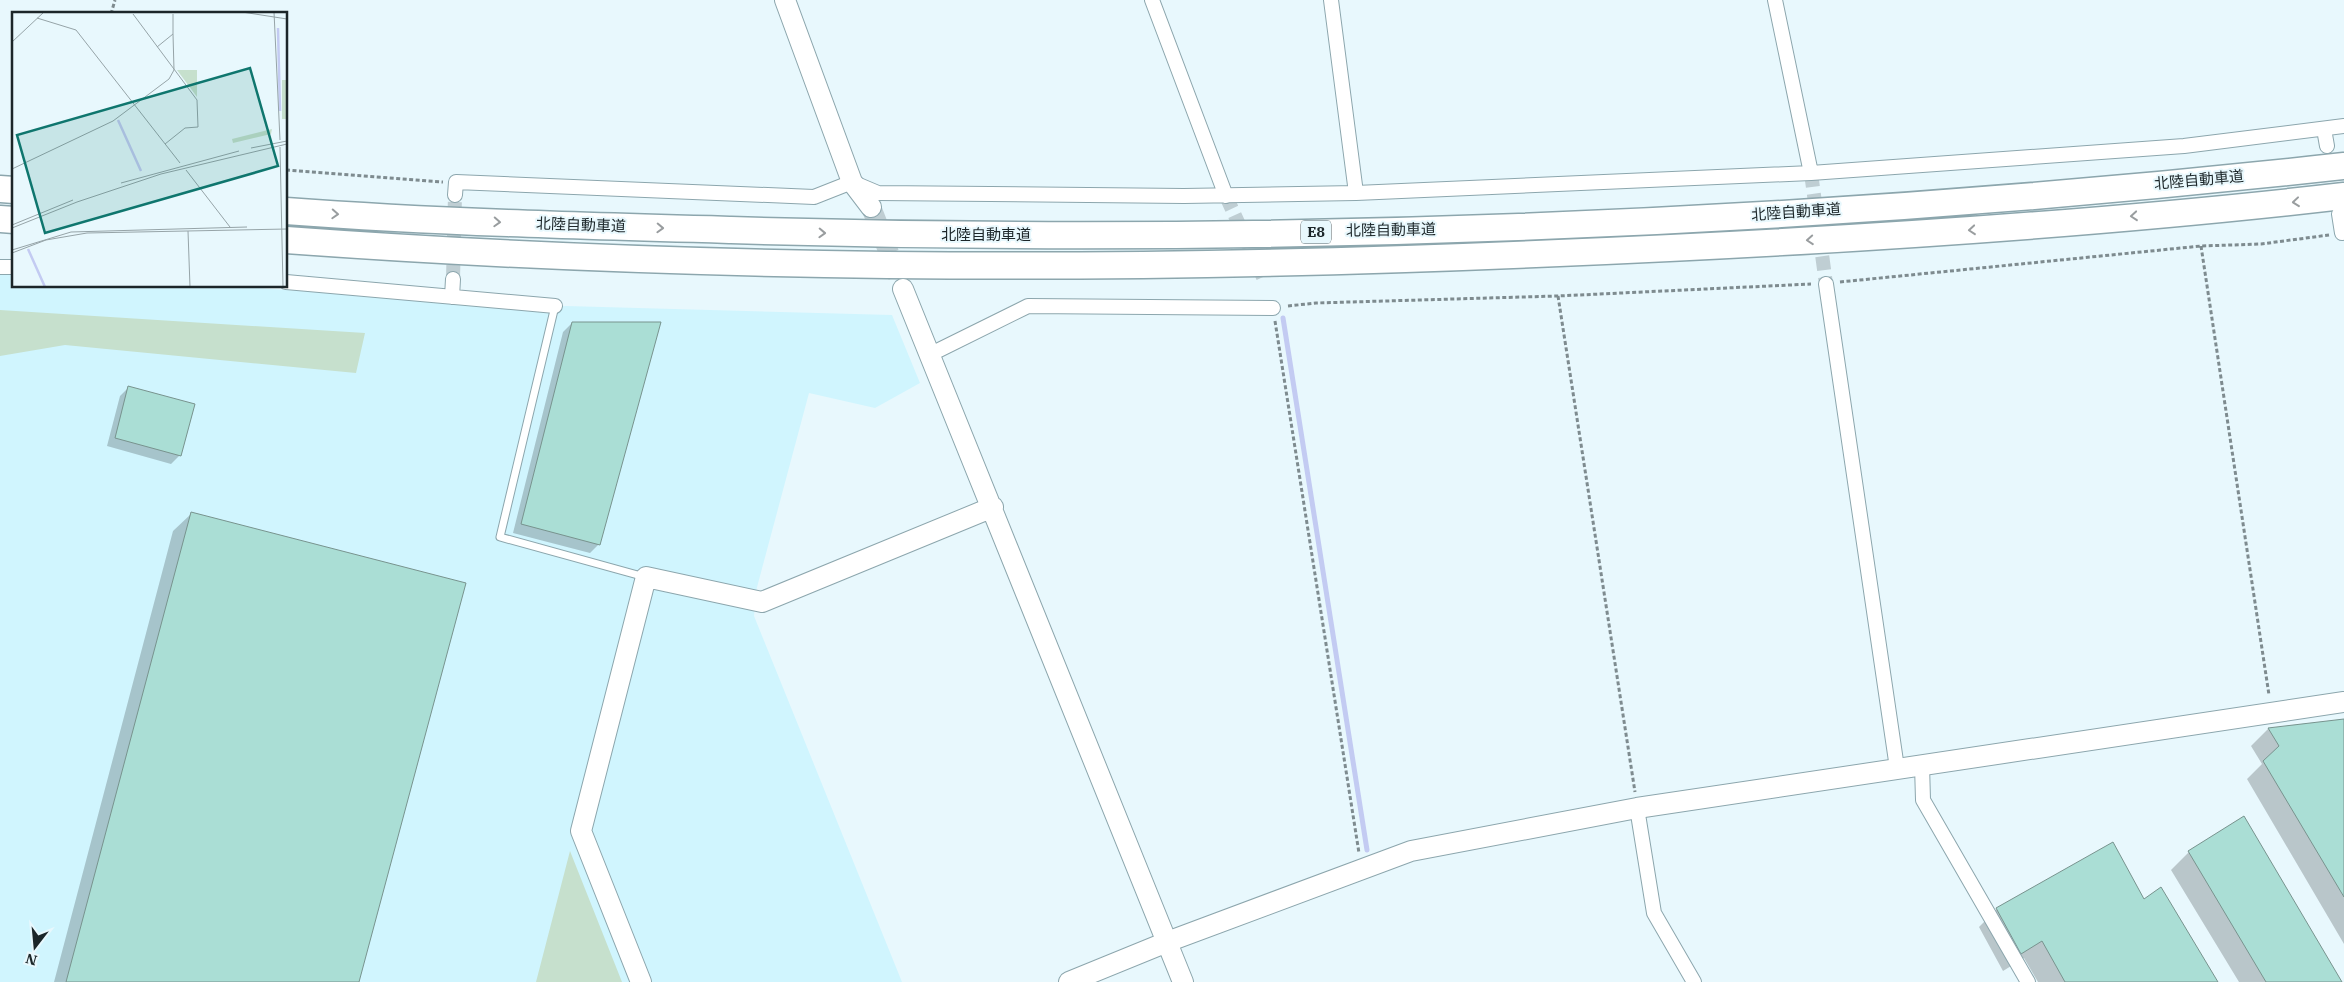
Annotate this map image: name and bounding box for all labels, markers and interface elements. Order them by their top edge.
inset map [12,12,288,288]
street label: 北陸自動車道 [2153,166,2245,193]
one-way arrow [2291,196,2299,207]
street label: 北陸自動車道 [1750,199,1842,224]
one-way arrow [331,209,339,220]
one-way arrow [2129,211,2137,222]
street label: 北陸自動車道 [536,213,626,236]
one-way arrow [493,216,501,227]
street label: 北陸自動車道 [1346,219,1436,240]
road number: E8 [1301,220,1331,243]
one-way arrow [656,223,664,233]
one-way arrow [1968,224,1976,235]
street label: 北陸自動車道 [941,225,1031,244]
one-way arrow [818,228,826,238]
one-way arrow [1805,235,1813,246]
north arrow [10,922,60,972]
text: N [24,949,39,970]

